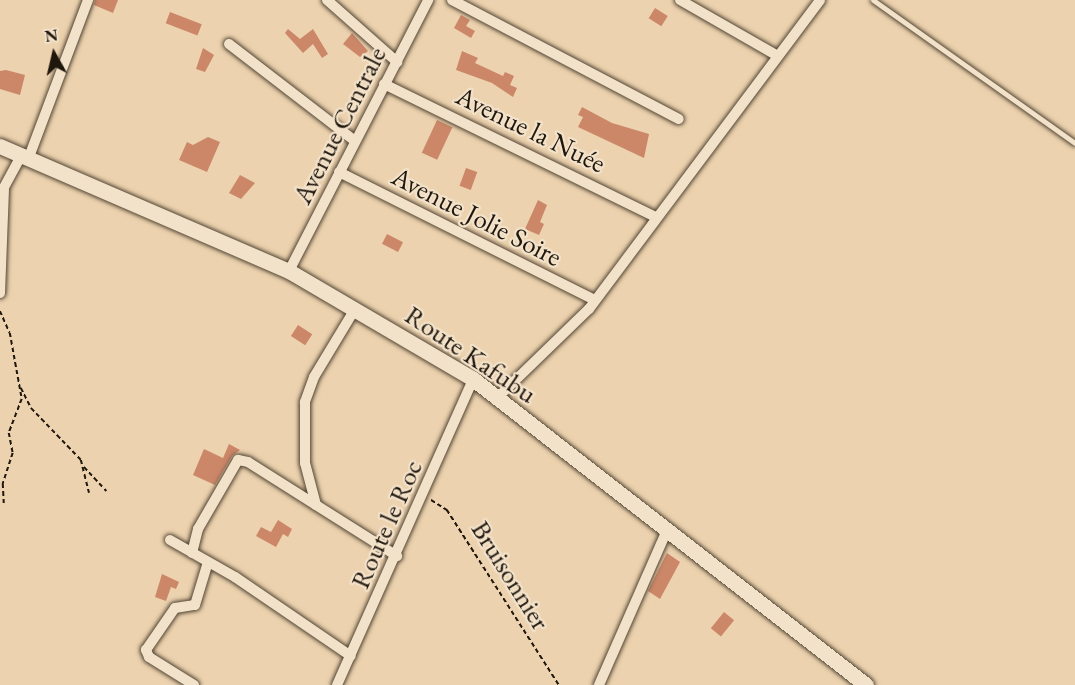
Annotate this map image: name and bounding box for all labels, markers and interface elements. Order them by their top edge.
north arrow [24,24,84,84]
text: N [44,24,59,47]
street label: Avenue Centrale [285,41,393,209]
street label: Avenue la Nuée [451,79,611,179]
street label: Avenue Jolie Soire [387,159,567,273]
street label: Route Kafubu [399,298,543,410]
street label: Route le Roc [343,455,429,593]
street label: Bruisonnier [465,514,557,636]

